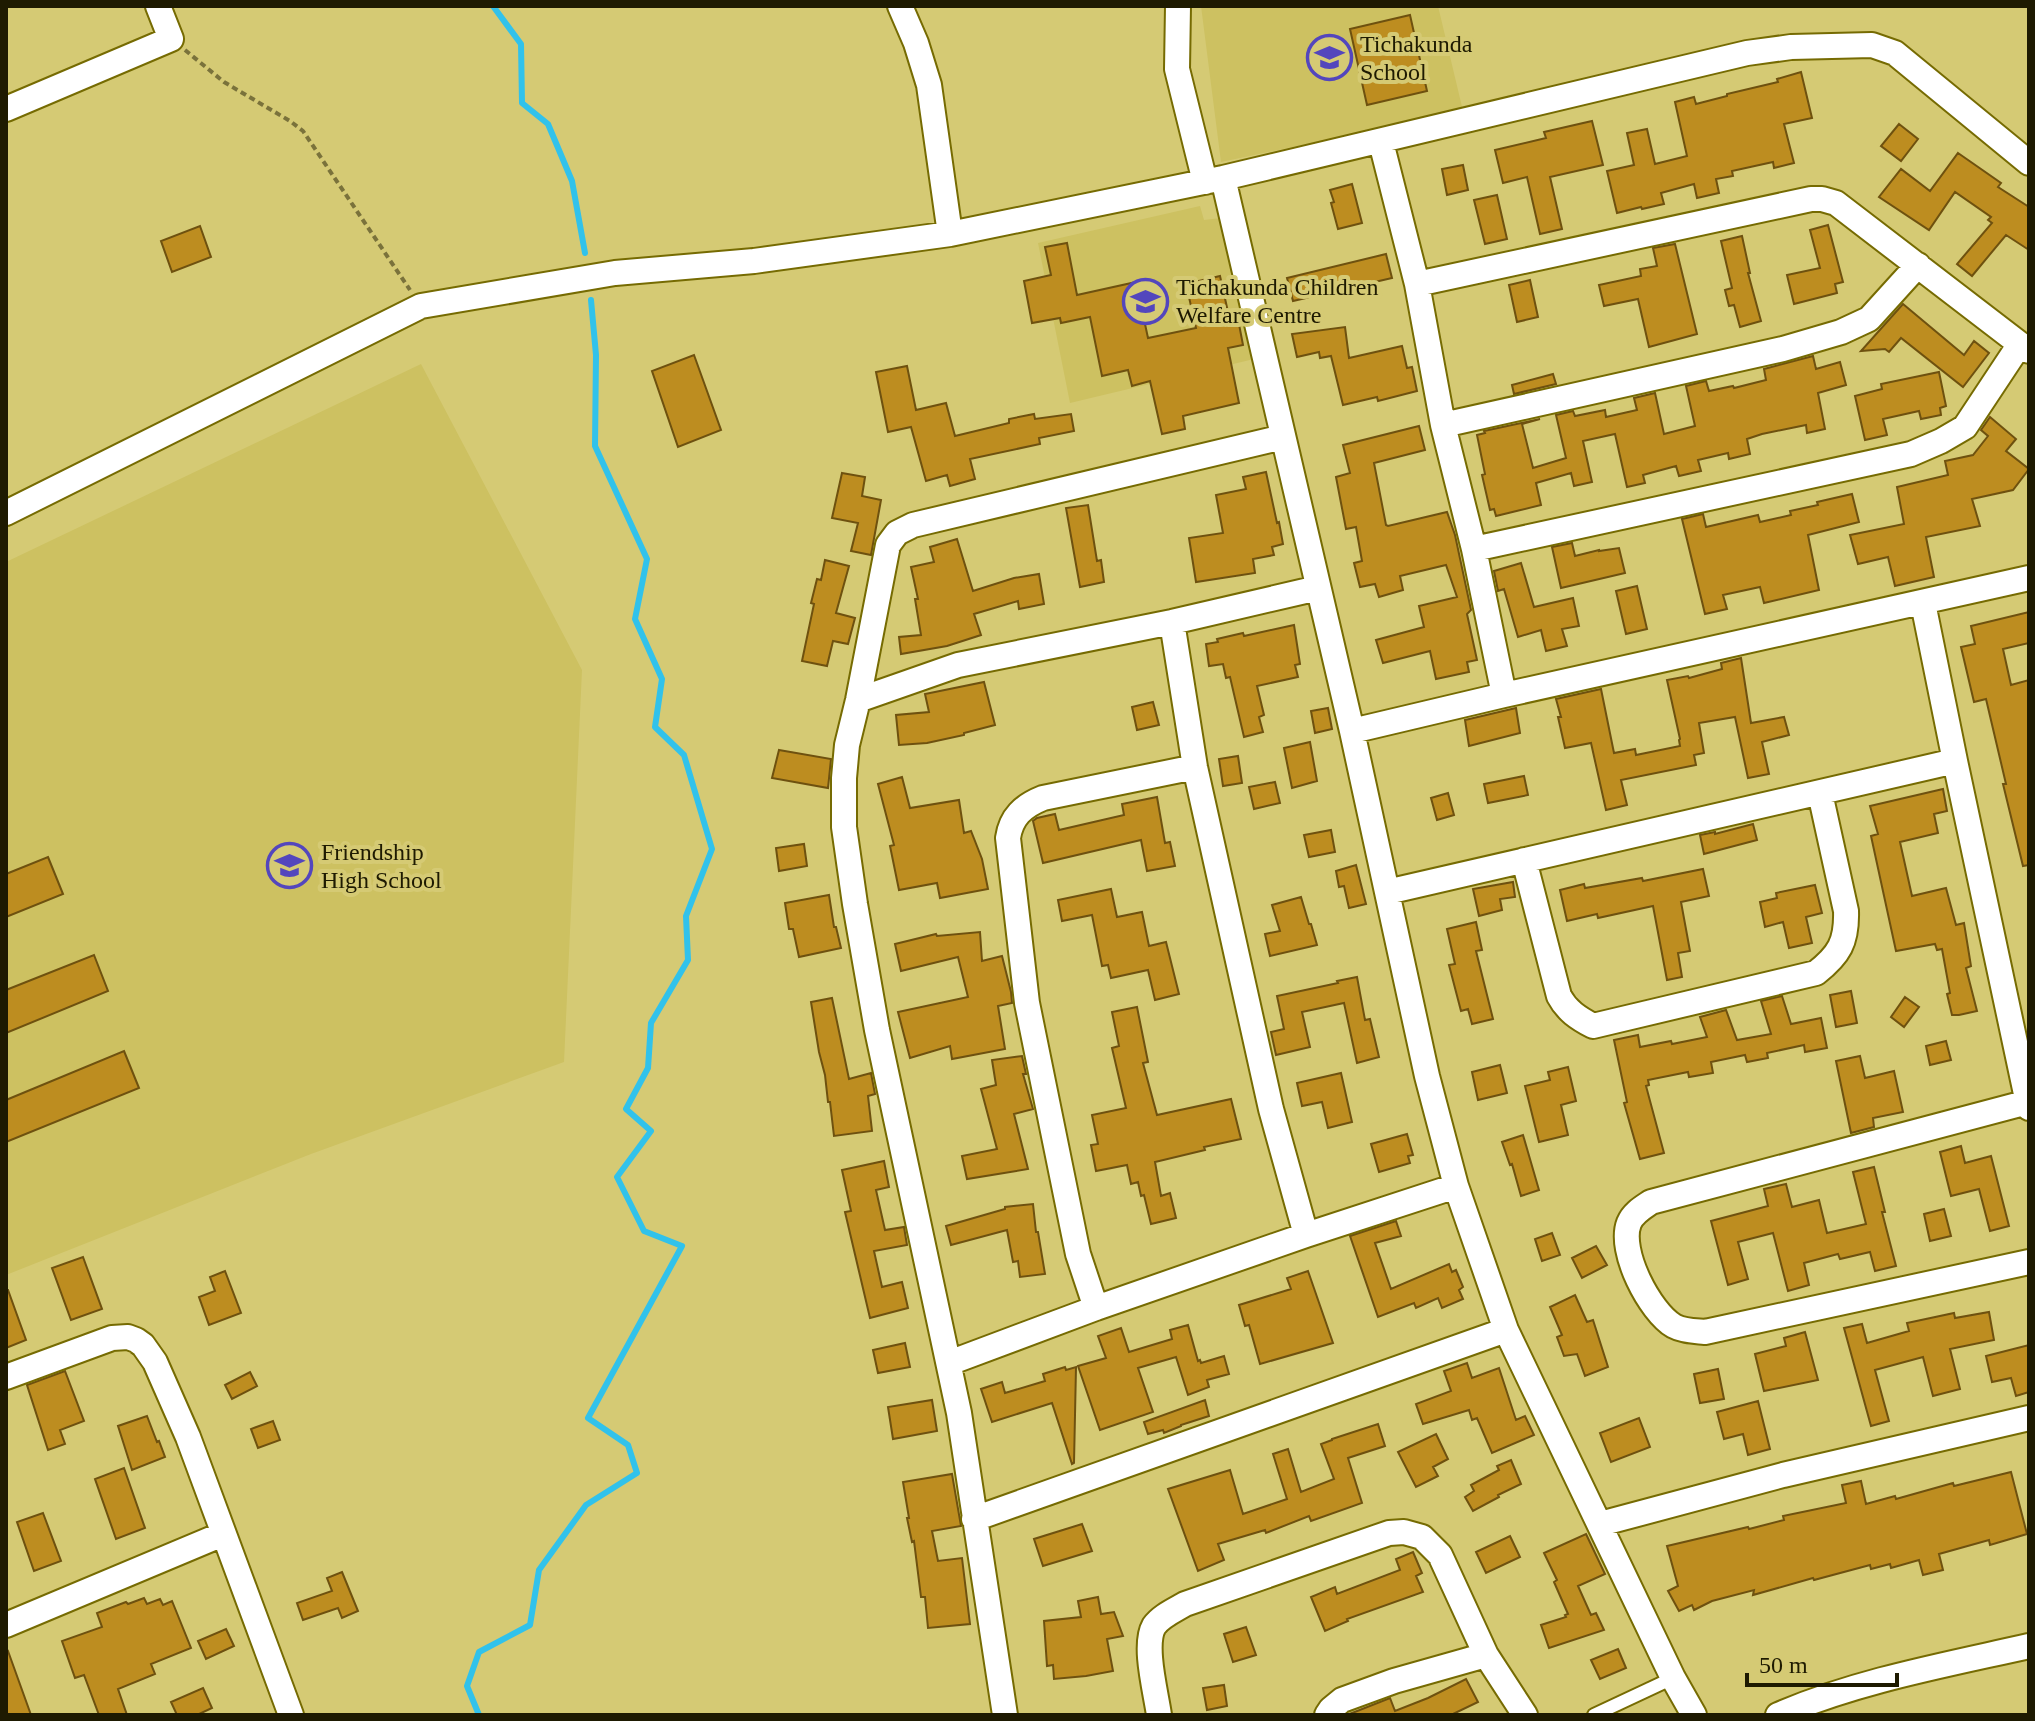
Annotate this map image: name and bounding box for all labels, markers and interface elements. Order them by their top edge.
place label: Tichakunda School [1360,31,1473,85]
school or university icon: Tichakunda School [1305,34,1353,82]
place label: Tichakunda Children Welfare Centre [1176,274,1378,328]
school or university icon: Tichakunda Children Welfare Centre [1121,277,1169,325]
place label: Friendship High School [321,839,442,893]
school or university icon: Friendship High School [266,842,314,890]
scale bar [1747,1637,1897,1687]
text: 50 m [1759,1652,1808,1678]

